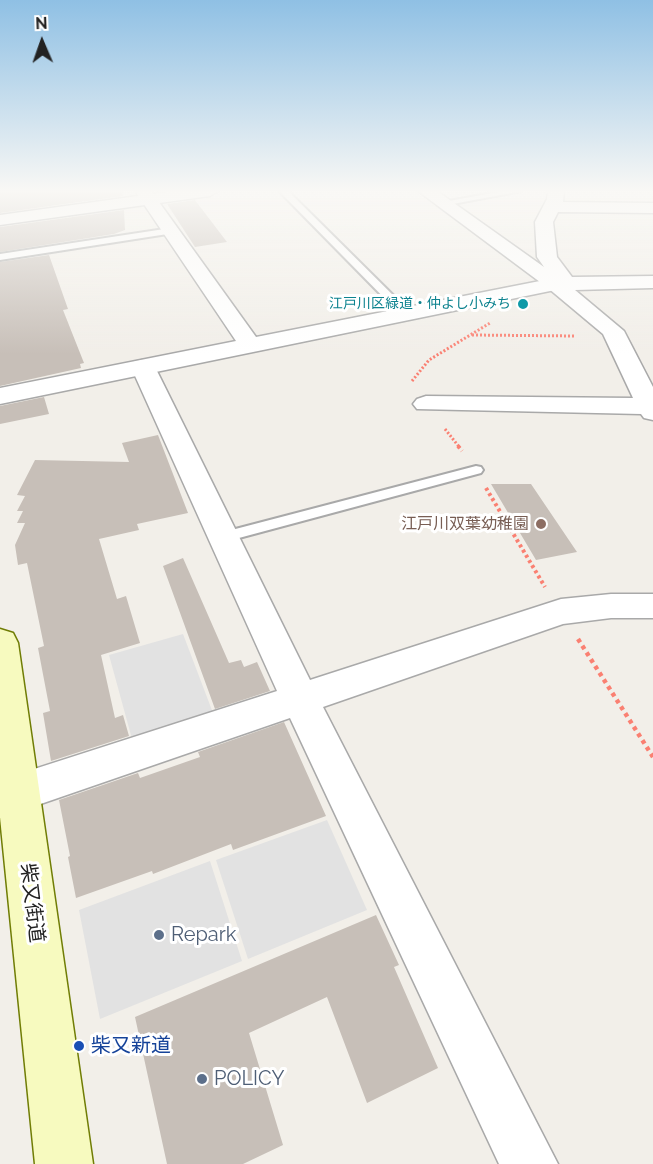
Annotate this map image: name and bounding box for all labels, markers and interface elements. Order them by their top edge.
north arrow [12,12,72,72]
text: N [35,14,48,33]
place label: 江戸川区緑道・仲よし小みち [329,296,511,312]
marker: 江戸川区緑道・仲よし小みち [516,297,530,311]
place label: 江戸川双葉幼稚園 [401,514,529,534]
marker: 江戸川双葉幼稚園 [534,517,548,531]
street label: 柴又街道 [15,862,49,944]
place label: Repark [171,923,236,947]
marker: Repark [152,928,166,942]
place label: 柴又新道 [91,1034,171,1058]
marker: 柴又新道 [72,1039,86,1053]
place label: POLICY [214,1067,284,1091]
marker: POLICY [195,1072,209,1086]

